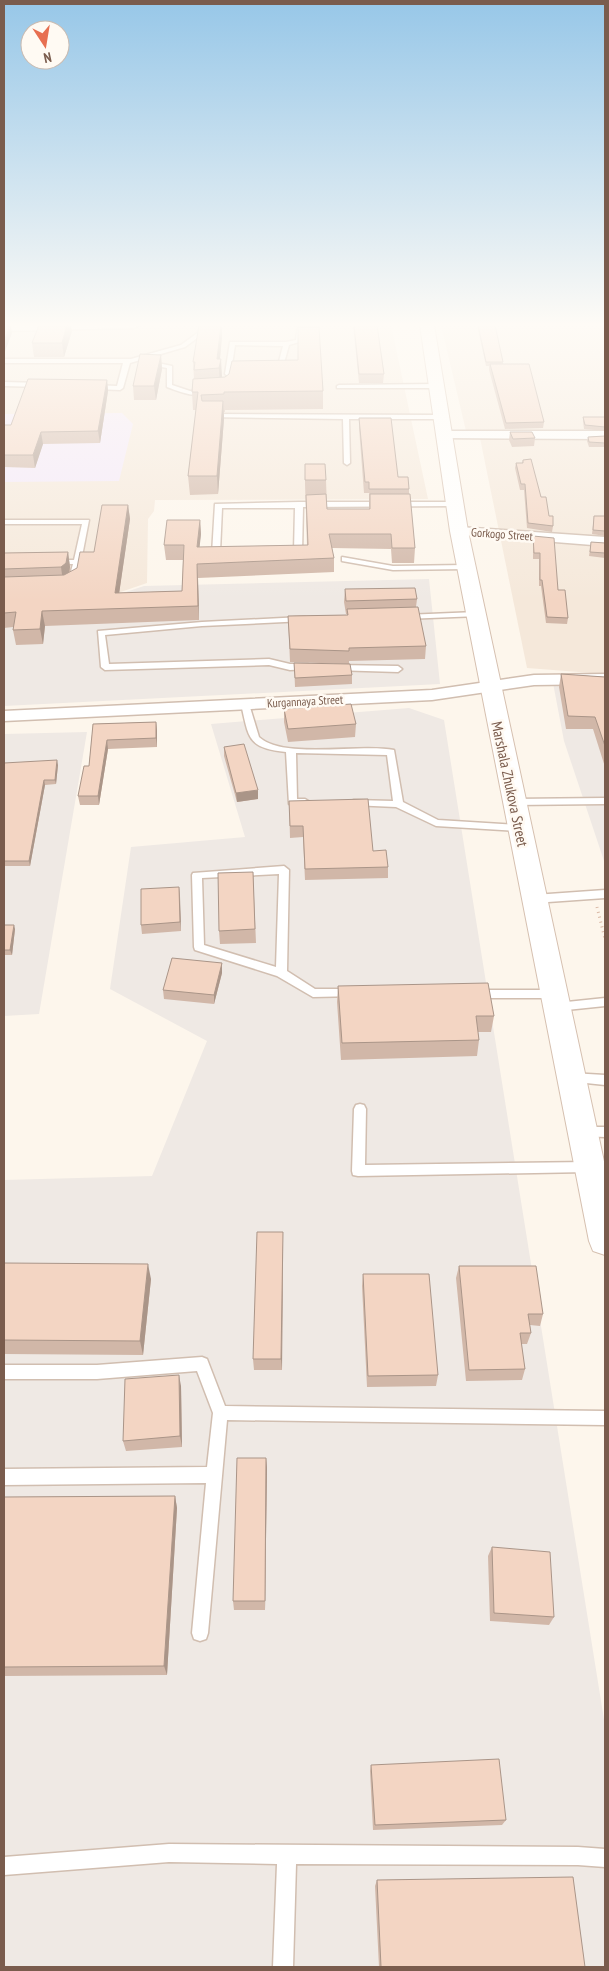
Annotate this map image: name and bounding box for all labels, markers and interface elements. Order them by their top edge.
north arrow [20,20,70,70]
text: N [42,48,53,67]
street label: Gorkogo Street [471,524,534,544]
street label: Kurgannaya Street [267,691,344,710]
street label: Marshala Zhukova Street [487,720,533,848]

